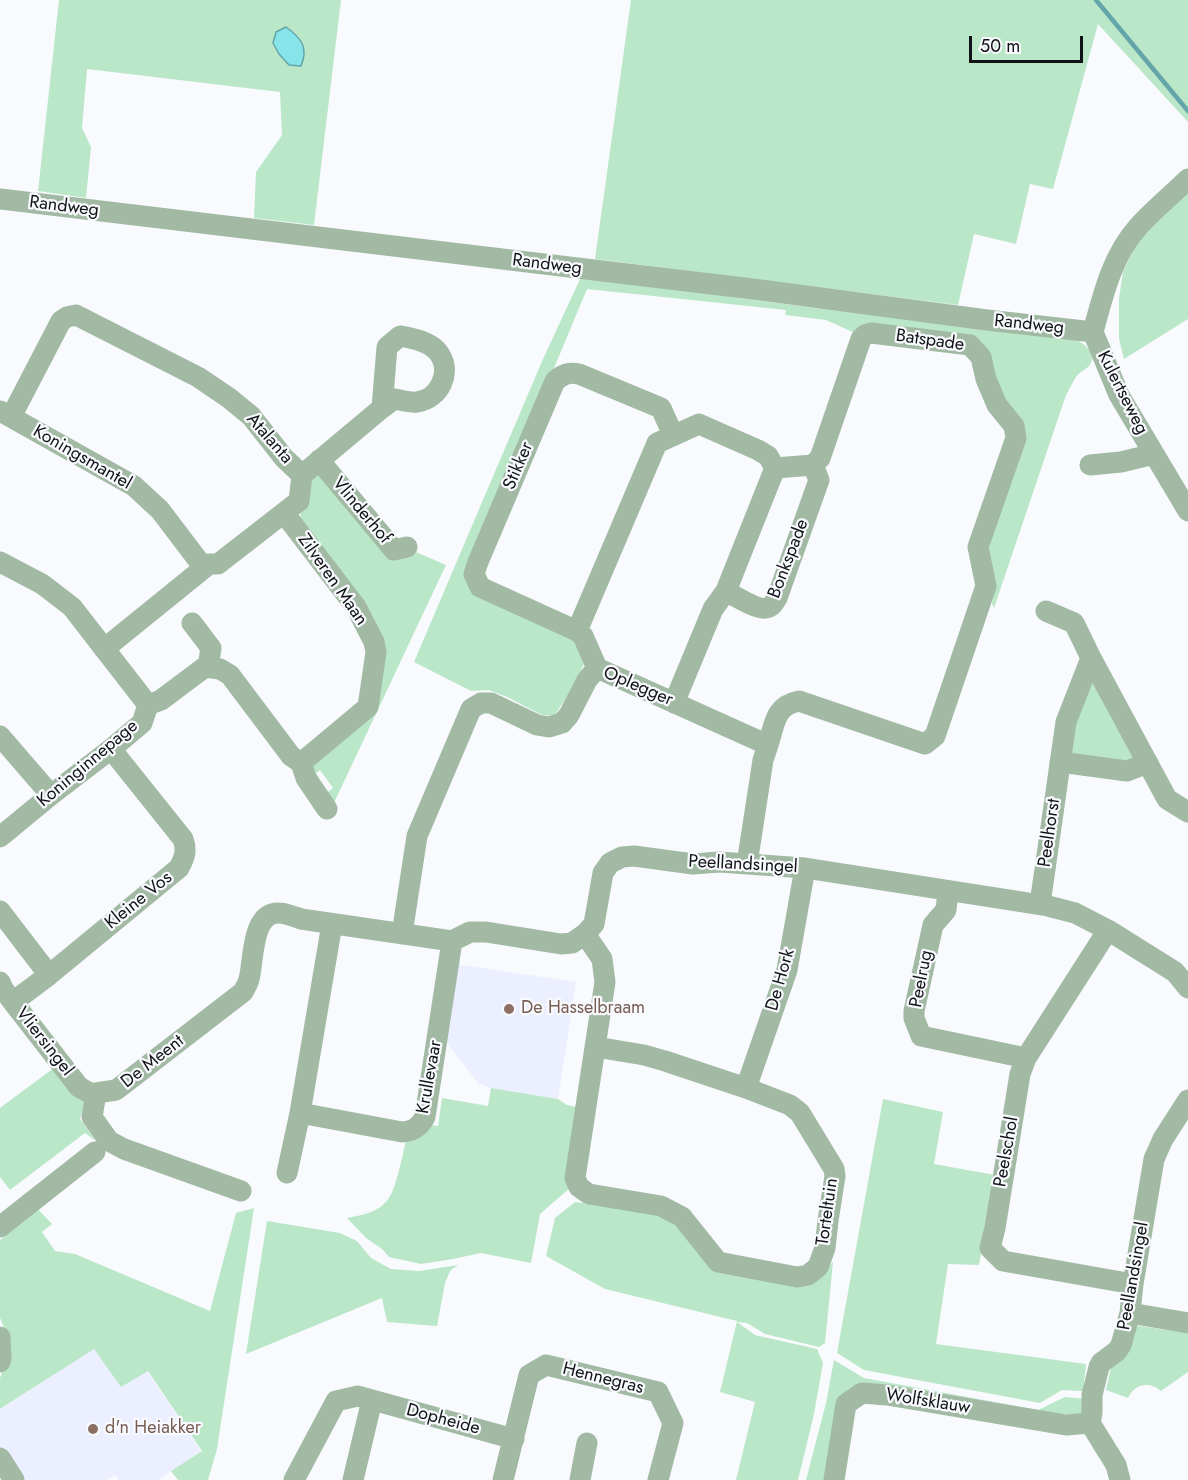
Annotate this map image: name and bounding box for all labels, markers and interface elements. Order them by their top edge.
scale bar [972,24,1086,62]
text: 50 m [980,33,1020,59]
street label: Randweg [28,192,100,222]
street label: Randweg [511,250,583,280]
street label: Randweg [993,311,1065,339]
street label: Batspade [894,326,966,356]
street label: Kulertseweg [1092,348,1152,438]
street label: Atalanta [241,409,297,469]
street label: Koningsmantel [29,421,135,495]
street label: Stikker [499,439,539,493]
street label: Vlinderhof [327,473,395,549]
street label: Bonkspade [764,516,814,602]
street label: Zilveren Maan [292,530,372,630]
street label: Oplegger [600,663,676,711]
street label: Koninginnepage [33,716,143,812]
street label: Peelhorst [1035,797,1065,869]
street label: Peellandsingel [688,851,798,879]
street label: Kleine Vos [101,867,177,935]
street label: De Hork [762,946,800,1014]
street label: Peelrug [906,949,938,1009]
place label: De Hasselbraam [521,998,645,1020]
marker: De Hasselbraam [502,1002,516,1016]
street label: Vliersingel [10,1003,78,1081]
street label: De Meent [117,1031,189,1093]
street label: Krullevaar [413,1038,447,1116]
street label: Peelschol [990,1115,1024,1189]
street label: Torteltuin [813,1177,843,1247]
street label: Peellandsingel [1114,1220,1154,1332]
street label: Hennegras [560,1359,646,1399]
street label: Wolfsklauw [884,1385,972,1419]
street label: Dopheide [404,1400,482,1440]
place label: d'n Heiakker [105,1418,201,1440]
marker: d'n Heiakker [86,1422,100,1436]

